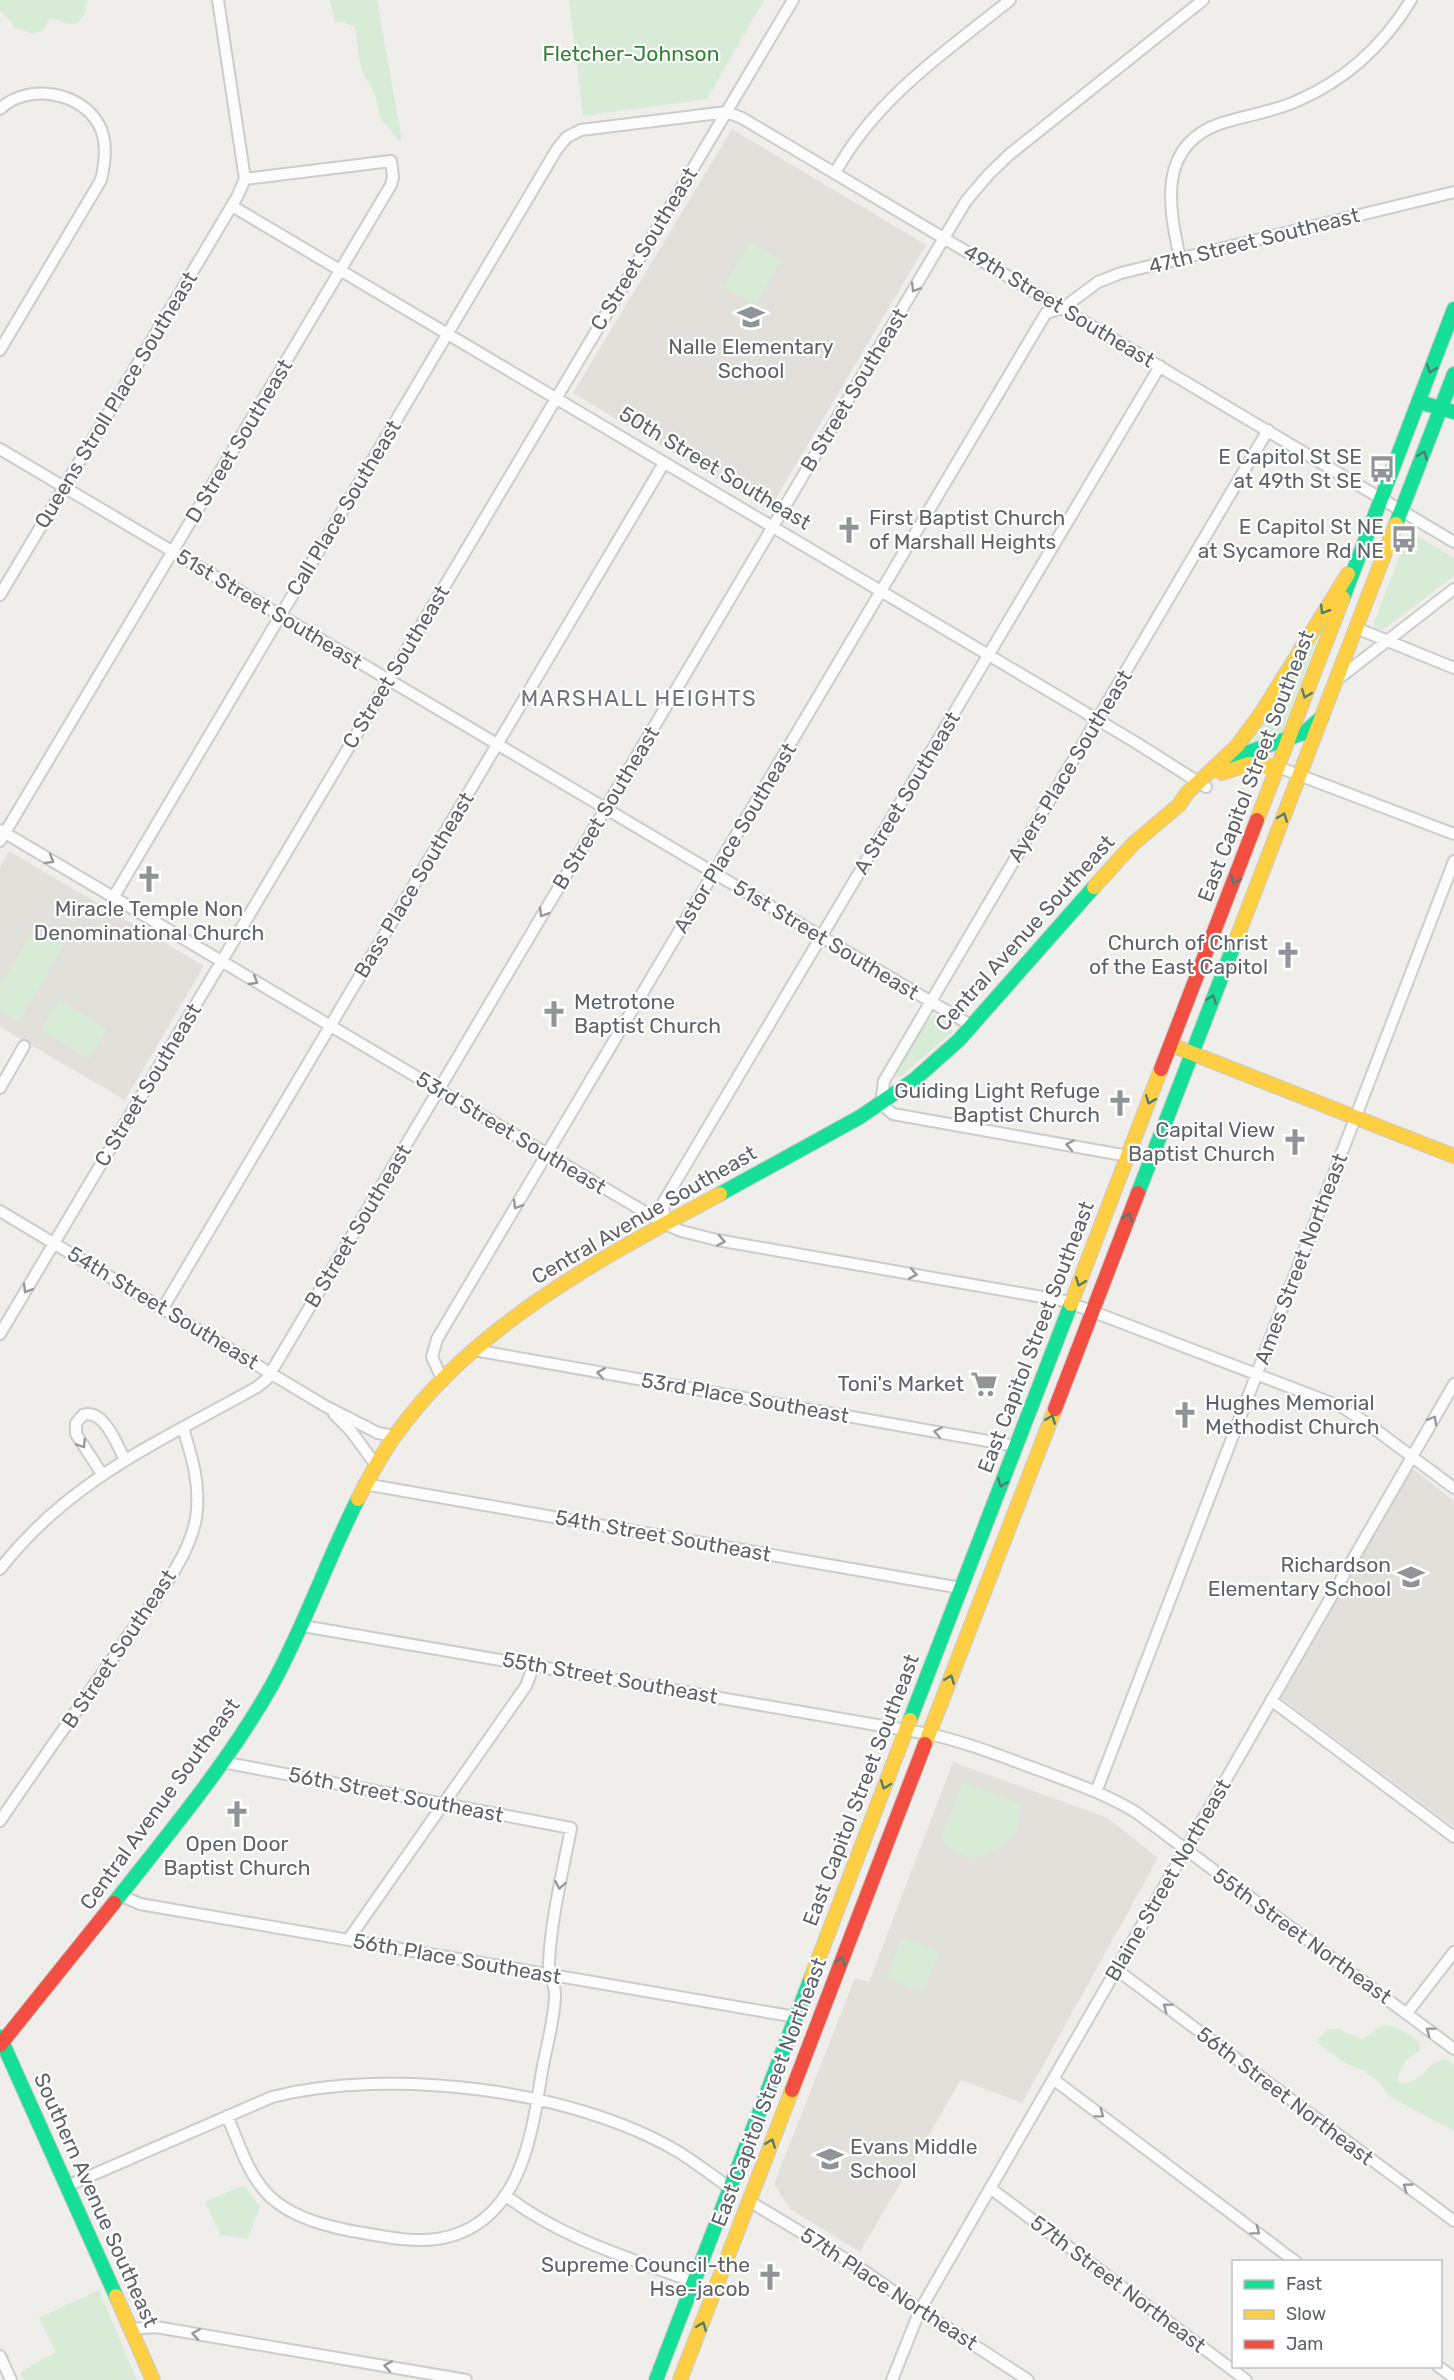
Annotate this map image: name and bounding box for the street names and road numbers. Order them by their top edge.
street label: C Street Southeast [585,163,702,335]
street label: 47th Street Southeast [1146,202,1362,279]
street label: 49th Street Southeast [959,239,1159,373]
street label: Queens Stroll Place Southeast [29,267,202,533]
street label: B Street Southeast [795,304,912,476]
street label: D Street Southeast [180,354,297,527]
street label: 50th Street Southeast [615,401,815,535]
street label: Call Place Southeast [281,415,406,600]
street label: 51st Street Southeast [172,543,367,674]
street label: C Street Southeast [337,581,454,753]
street label: East Capitol Street Southeast [1192,626,1319,905]
street label: Ayers Place Southeast [1002,665,1137,866]
street label: A Street Southeast [848,707,965,879]
street label: B Street Southeast [547,722,664,894]
street label: Astor Place Southeast [668,738,801,937]
street label: Bass Place Southeast [348,787,479,982]
street label: Central Avenue Southeast [930,829,1119,1036]
street label: 51st Street Southeast [729,874,924,1005]
street label: C Street Southeast [89,999,206,1171]
street label: 53rd Street Southeast [412,1066,611,1199]
street label: B Street Southeast [299,1140,416,1312]
street label: Central Avenue Southeast [527,1140,761,1289]
street label: Ames Street Northeast [1249,1150,1352,1368]
street label: East Capitol Street Southeast [972,1197,1099,1476]
street label: 54th Street Southeast [63,1241,263,1375]
street label: 53rd Place Southeast [639,1367,851,1428]
street label: 54th Street Southeast [553,1504,773,1567]
street label: B Street Southeast [56,1565,181,1733]
street label: 55th Street Southeast [501,1646,720,1709]
street label: East Capitol Street Southeast [797,1650,924,1929]
street label: Central Avenue Southeast [74,1693,245,1914]
street label: 56th Street Southeast [287,1761,506,1828]
street label: Blaine Street Northeast [1099,1774,1236,1985]
street label: 55th Street Northeast [1208,1862,1397,2009]
street label: 56th Place Southeast [351,1928,563,1989]
street label: East Capitol Street Northeast [706,1954,831,2230]
street label: 56th Street Northeast [1192,2021,1379,2170]
street label: Southern Avenue Southeast [29,2069,164,2331]
street label: 57th Street Northeast [1026,2209,1211,2358]
street label: 57th Place Northeast [796,2222,982,2355]

